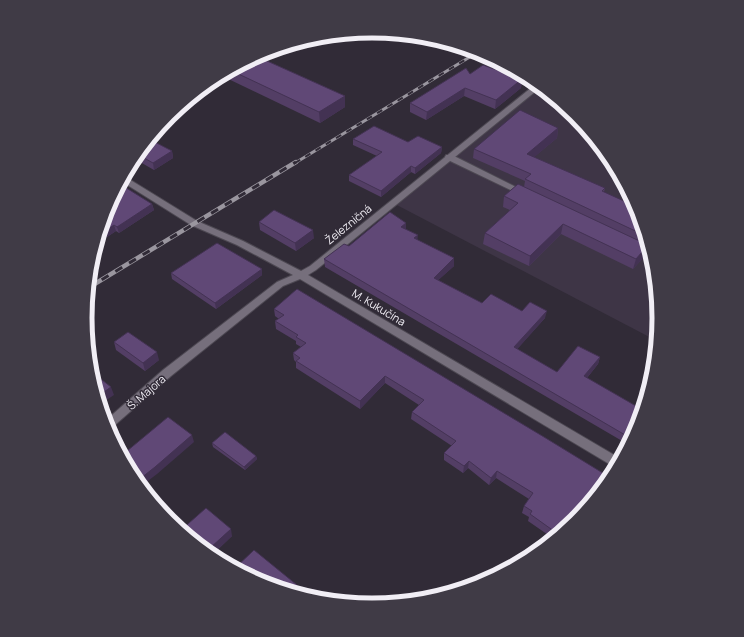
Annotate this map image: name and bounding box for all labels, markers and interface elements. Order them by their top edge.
street label: Železničná [322,201,374,247]
street label: M. Kukučína [349,285,409,329]
street label: Š. Majora [124,371,168,413]

